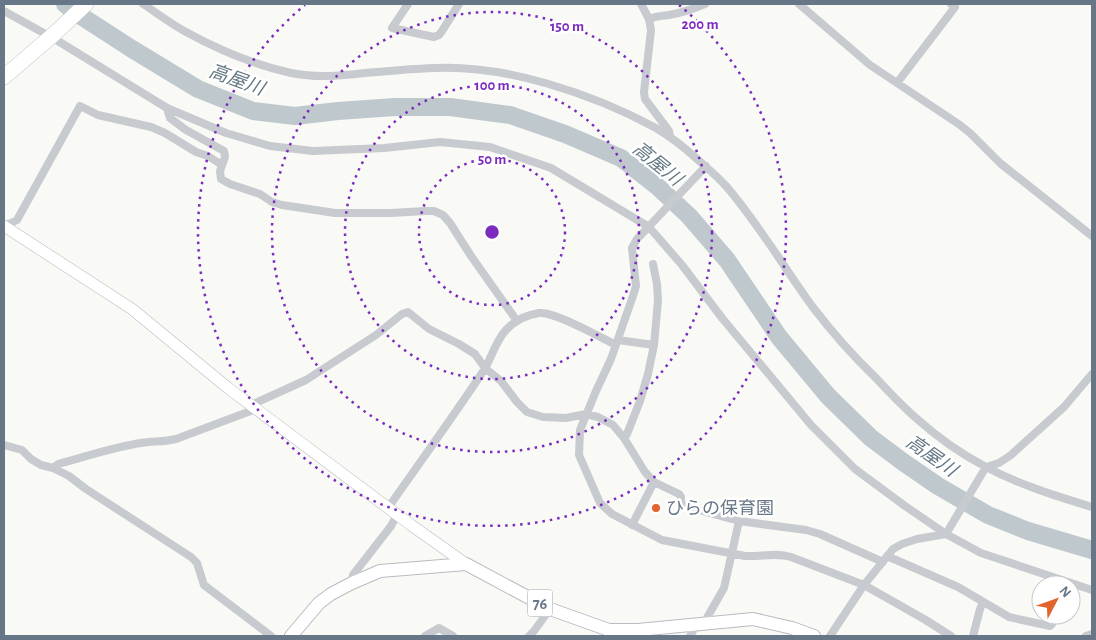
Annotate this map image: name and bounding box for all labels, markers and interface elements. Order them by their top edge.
text: 200 m [681,17,719,32]
text: 150 m [550,19,584,34]
water label: 高屋川 [206,61,269,100]
text: 100 m [474,78,510,93]
water label: 高屋川 [629,138,687,191]
text: 50 m [478,152,506,167]
centre of rings [483,223,501,241]
water label: 高屋川 [902,431,962,482]
place label: ひらの保育園 [666,499,774,518]
marker: ひらの保育園 [650,502,662,514]
north arrow [1031,575,1081,625]
text: N [1057,584,1074,600]
road number: 76 [528,590,552,616]

